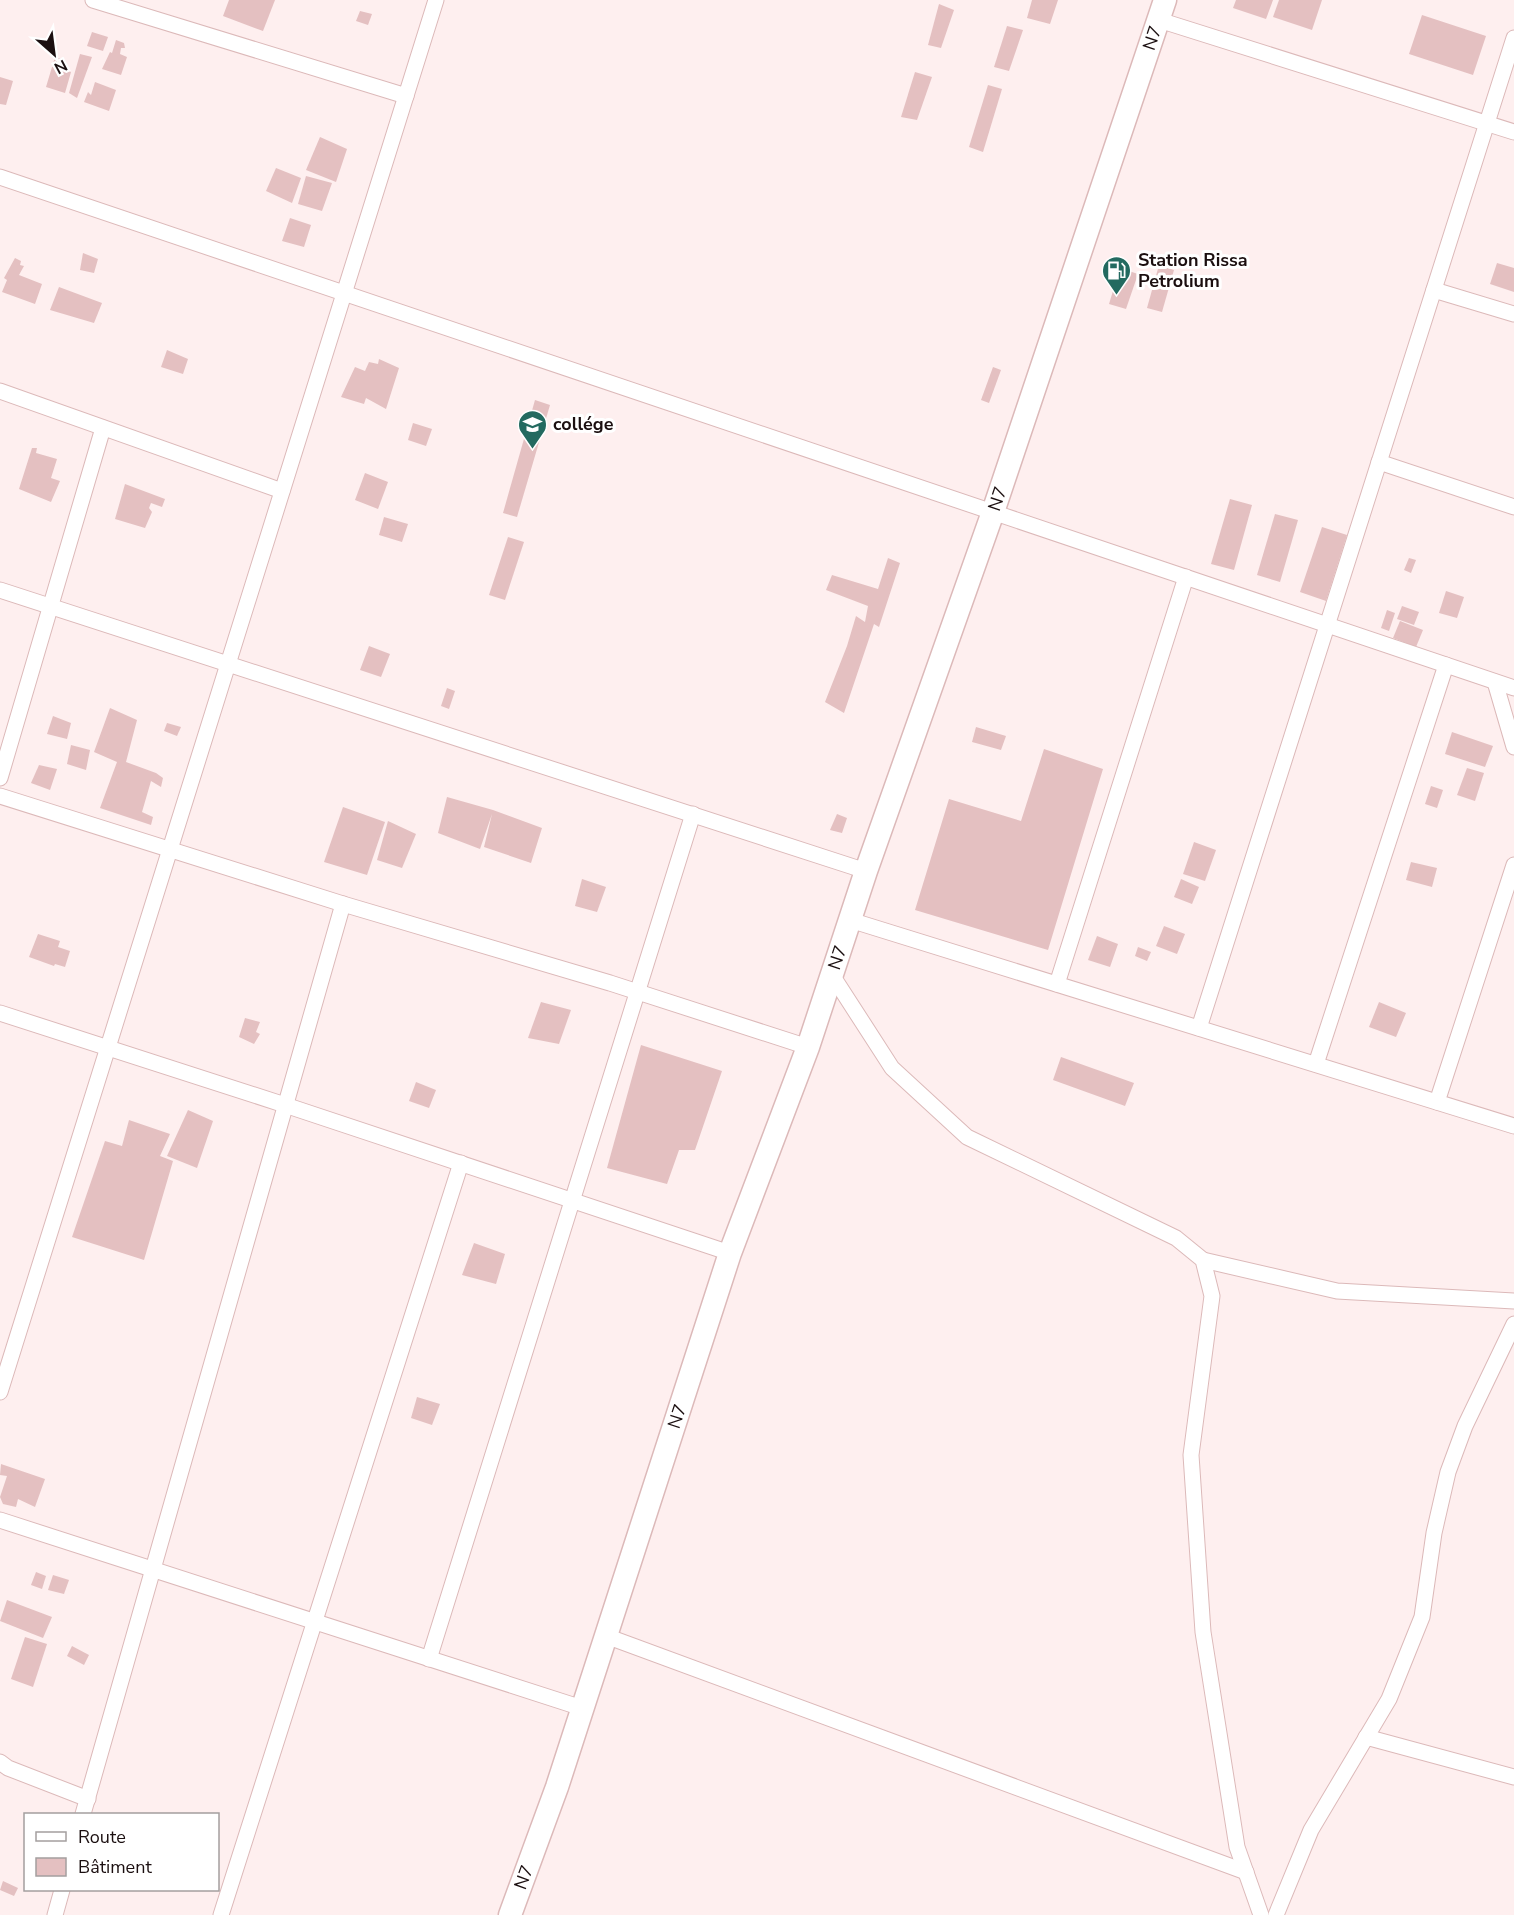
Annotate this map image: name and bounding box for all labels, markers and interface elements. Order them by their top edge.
street label: N7 [1137,23,1167,53]
north arrow [24,24,84,84]
text: N [50,54,71,79]
place label: Station Rissa Petrolium [1138,248,1248,293]
fuel station icon: Station Rissa Petrolium [1101,254,1133,296]
school or university icon: collége [516,408,548,450]
place label: collége [553,412,614,436]
street label: N7 [982,484,1013,514]
street label: N7 [822,942,853,973]
street label: N7 [662,1401,692,1432]
legend [24,1813,219,1891]
text: Route [78,1825,126,1849]
text: Bâtiment [78,1855,152,1879]
street label: N7 [508,1862,539,1893]

